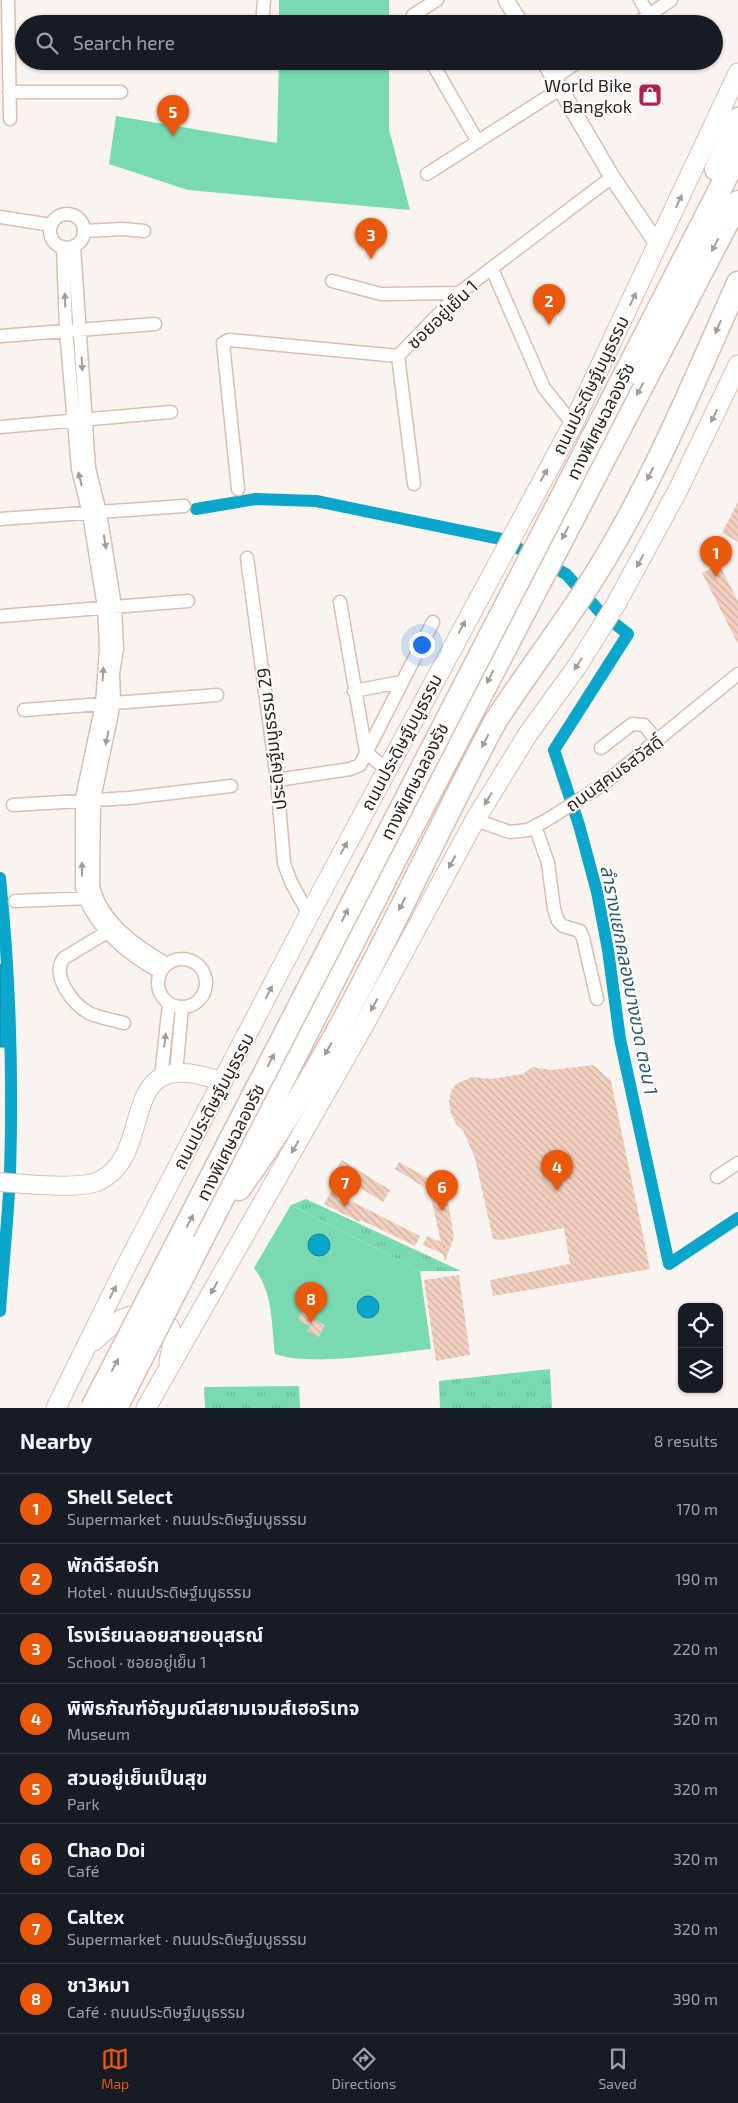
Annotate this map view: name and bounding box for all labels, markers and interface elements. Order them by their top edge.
search box [15,15,723,70]
icon: search [33,29,61,57]
text: Search here [73,31,175,54]
place label: World Bike Bangkok [544,74,632,117]
shop icon: World Bike Bangkok [637,82,663,108]
pin: 5 [157,95,189,136]
one-way arrow [675,194,683,208]
pin: 3 [355,218,387,259]
one-way arrow [711,238,719,252]
street label: ซอยอยู่เย็น 1 [402,275,483,355]
pin: 2 [533,284,565,325]
one-way arrow [629,291,637,306]
one-way arrow [61,292,69,308]
street label: ถนนประดิษฐ์มนูธรรม [547,312,635,459]
one-way arrow [714,320,722,334]
one-way arrow [79,357,87,373]
street label: ทางพิเศษฉลองรัช [561,359,639,483]
one-way arrow [636,382,644,396]
one-way arrow [709,409,717,423]
one-way arrow [646,467,654,482]
one-way arrow [540,468,549,482]
one-way arrow [76,471,84,486]
one-way arrow [561,526,569,540]
one-way arrow [101,535,109,551]
pin: 1 [700,536,732,577]
one-way arrow [636,554,644,568]
one-way arrow [458,620,466,635]
your location [409,632,435,658]
one-way arrow [573,657,583,671]
one-way arrow [99,666,107,682]
street label: ประดิษฐ์มนูธรรม 29 [251,666,293,811]
street label: ถนนประดิษฐ์มนูธรรม [356,670,448,815]
one-way arrow [486,670,494,684]
street label: ทางพิเศษฉลองรัช [375,719,453,843]
one-way arrow [103,730,111,746]
street label: ถนนสุคนธสวัสดิ์ [561,730,668,817]
one-way arrow [481,734,489,748]
one-way arrow [483,792,492,805]
one-way arrow [340,841,349,855]
one-way arrow [448,855,456,870]
one-way arrow [78,861,86,877]
water label: ลำรางแยกคลองบางขวด ตอน 1 [596,863,664,1097]
one-way arrow [398,897,406,911]
one-way arrow [341,908,349,923]
one-way arrow [265,985,273,1000]
one-way arrow [370,999,379,1012]
street label: ถนนประดิษฐ์มนูธรรม [168,1029,260,1174]
one-way arrow [161,1032,169,1048]
one-way arrow [323,1042,332,1055]
one-way arrow [267,1053,276,1068]
street label: ทางพิเศษฉลองรัช [191,1080,269,1204]
one-way arrow [290,1140,299,1153]
pin: 4 [541,1150,573,1191]
pin: 7 [329,1166,361,1207]
pin: 6 [426,1170,458,1211]
one-way arrow [186,1214,194,1228]
one-way arrow [210,1281,218,1295]
pin: 8 [295,1282,327,1323]
one-way arrow [109,1284,118,1299]
map controls [678,1303,723,1393]
button: locate [678,1303,723,1348]
button: layers [678,1348,723,1393]
one-way arrow [111,1358,119,1372]
text: Nearby [20,1428,92,1453]
text: 8 results [654,1431,718,1450]
text: Shell Select [67,1485,173,1508]
text: 1 [33,1499,39,1518]
text: 170 m [676,1499,718,1518]
text: Supermarket · ถนนประดิษฐ์มนูธรรม [67,1509,307,1528]
text: พักดีรีสอร์ท [67,1553,159,1576]
text: 2 [31,1569,41,1588]
text: 190 m [675,1569,718,1588]
text: Hotel · ถนนประดิษฐ์มนูธรรม [67,1582,251,1601]
text: โรงเรียนลอยสายอนุสรณ์ [67,1623,263,1646]
text: 3 [31,1639,41,1658]
text: 220 m [673,1639,718,1658]
text: School · ซอยอยู่เย็น 1 [67,1652,206,1671]
text: พิพิธภัณฑ์อัญมณีสยามเจมส์เฮอริเทจ [67,1696,359,1719]
text: 4 [31,1709,41,1728]
text: 320 m [673,1709,718,1728]
text: Museum [67,1724,130,1743]
text: สวนอยู่เย็นเป็นสุข [67,1766,207,1789]
text: 5 [32,1779,40,1798]
text: 320 m [673,1779,718,1798]
text: Park [67,1794,100,1813]
text: Chao Doi [67,1838,145,1861]
text: 6 [31,1849,41,1868]
text: 320 m [673,1849,718,1868]
text: Café [67,1861,99,1880]
text: Caltex [67,1905,124,1928]
text: 7 [32,1919,40,1938]
text: 320 m [673,1919,718,1938]
text: Supermarket · ถนนประดิษฐ์มนูธรรม [67,1929,307,1948]
text: ชา3หมา [67,1973,130,1996]
text: 8 [31,1989,41,2008]
text: 390 m [673,1989,718,2008]
text: Café · ถนนประดิษฐ์มนูธรรม [67,2002,245,2021]
tab: Map [101,2045,129,2092]
tab: Directions [332,2045,396,2092]
tab: Saved [598,2045,637,2092]

